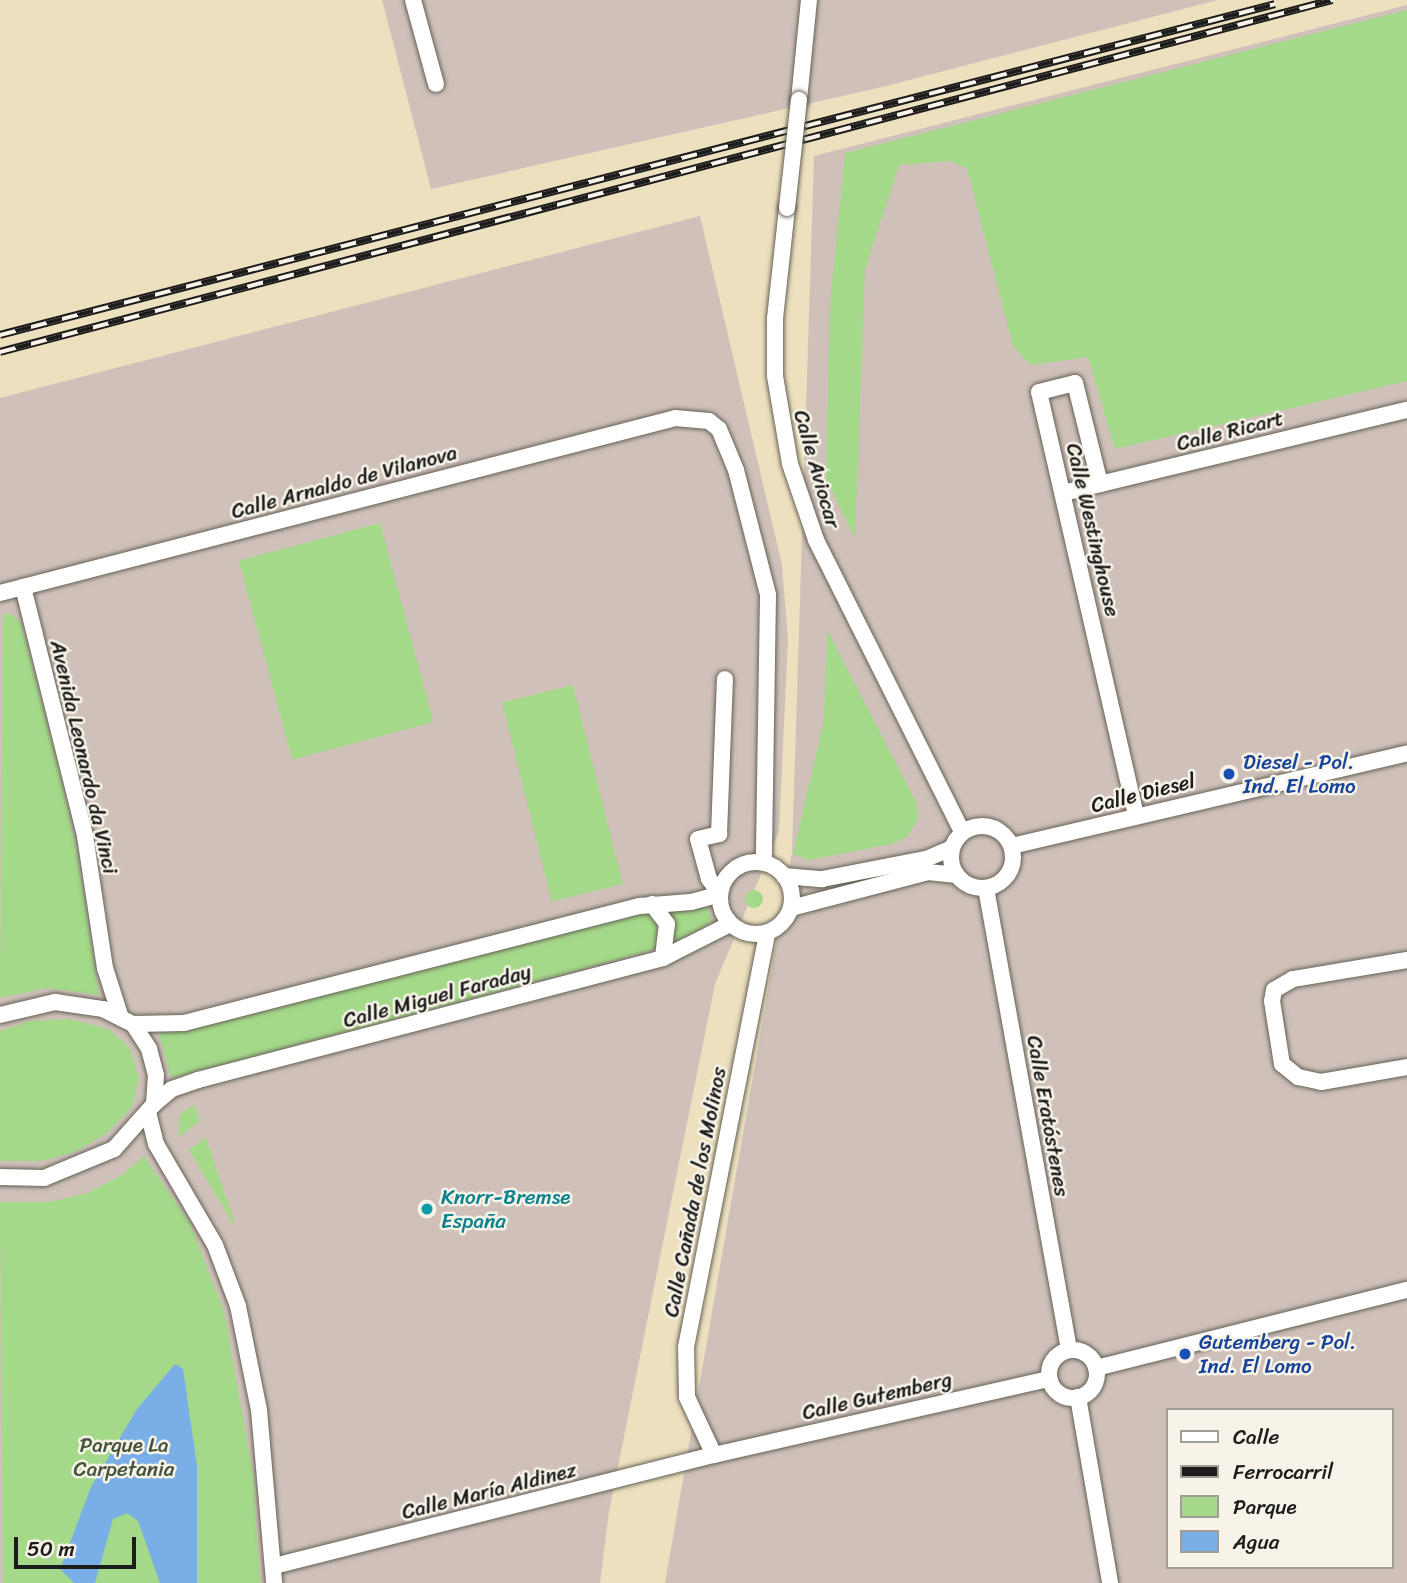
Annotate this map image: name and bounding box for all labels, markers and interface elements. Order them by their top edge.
street label: Calle Ricart [1174,406,1286,456]
street label: Calle Aviocar [788,407,846,531]
street label: Calle Arnaldo de Vilanova [228,440,460,524]
street label: Calle Westinghouse [1061,441,1125,619]
street label: Avenida Leonardo da Vinci [45,637,123,877]
place label: Diesel - Pol. Ind. El Lomo [1243,749,1356,799]
marker: Diesel - Pol. Ind. El Lomo [1221,766,1237,782]
street label: Calle Diesel [1088,768,1198,818]
street label: Calle Miguel Faraday [341,959,533,1033]
street label: Calle Eratóstenes [1022,1034,1074,1198]
street label: Calle Cañada de los Molinos [658,1065,732,1319]
place label: Knorr-Bremse España [441,1184,570,1234]
marker: Knorr-Bremse España [419,1201,435,1217]
place label: Gutemberg - Pol. Ind. El Lomo [1199,1329,1356,1379]
marker: Gutemberg - Pol. Ind. El Lomo [1177,1346,1193,1362]
street label: Calle Gutemberg [800,1367,954,1425]
legend [1166,1408,1393,1569]
text: Calle [1233,1418,1279,1456]
park label: Parque La Carpetania [74,1432,174,1482]
text: Ferrocarril [1233,1453,1333,1491]
street label: Calle María Aldinez [399,1457,579,1525]
text: Parque [1233,1488,1297,1526]
text: Agua [1233,1523,1279,1561]
scale bar [18,1524,140,1568]
text: 50 m [27,1530,75,1568]

